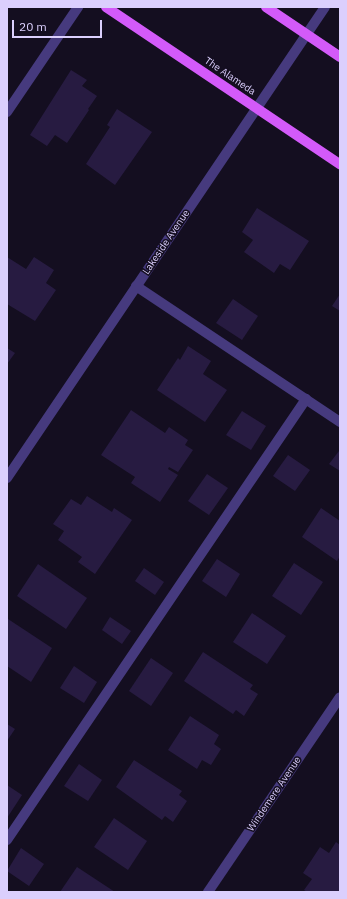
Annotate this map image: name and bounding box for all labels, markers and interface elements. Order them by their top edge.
scale bar [14,12,104,38]
text: 20 m [19,19,47,34]
street label: The Alameda [202,55,258,97]
street label: Lakeside Avenue [140,207,192,277]
street label: Windemere Avenue [245,754,303,834]

